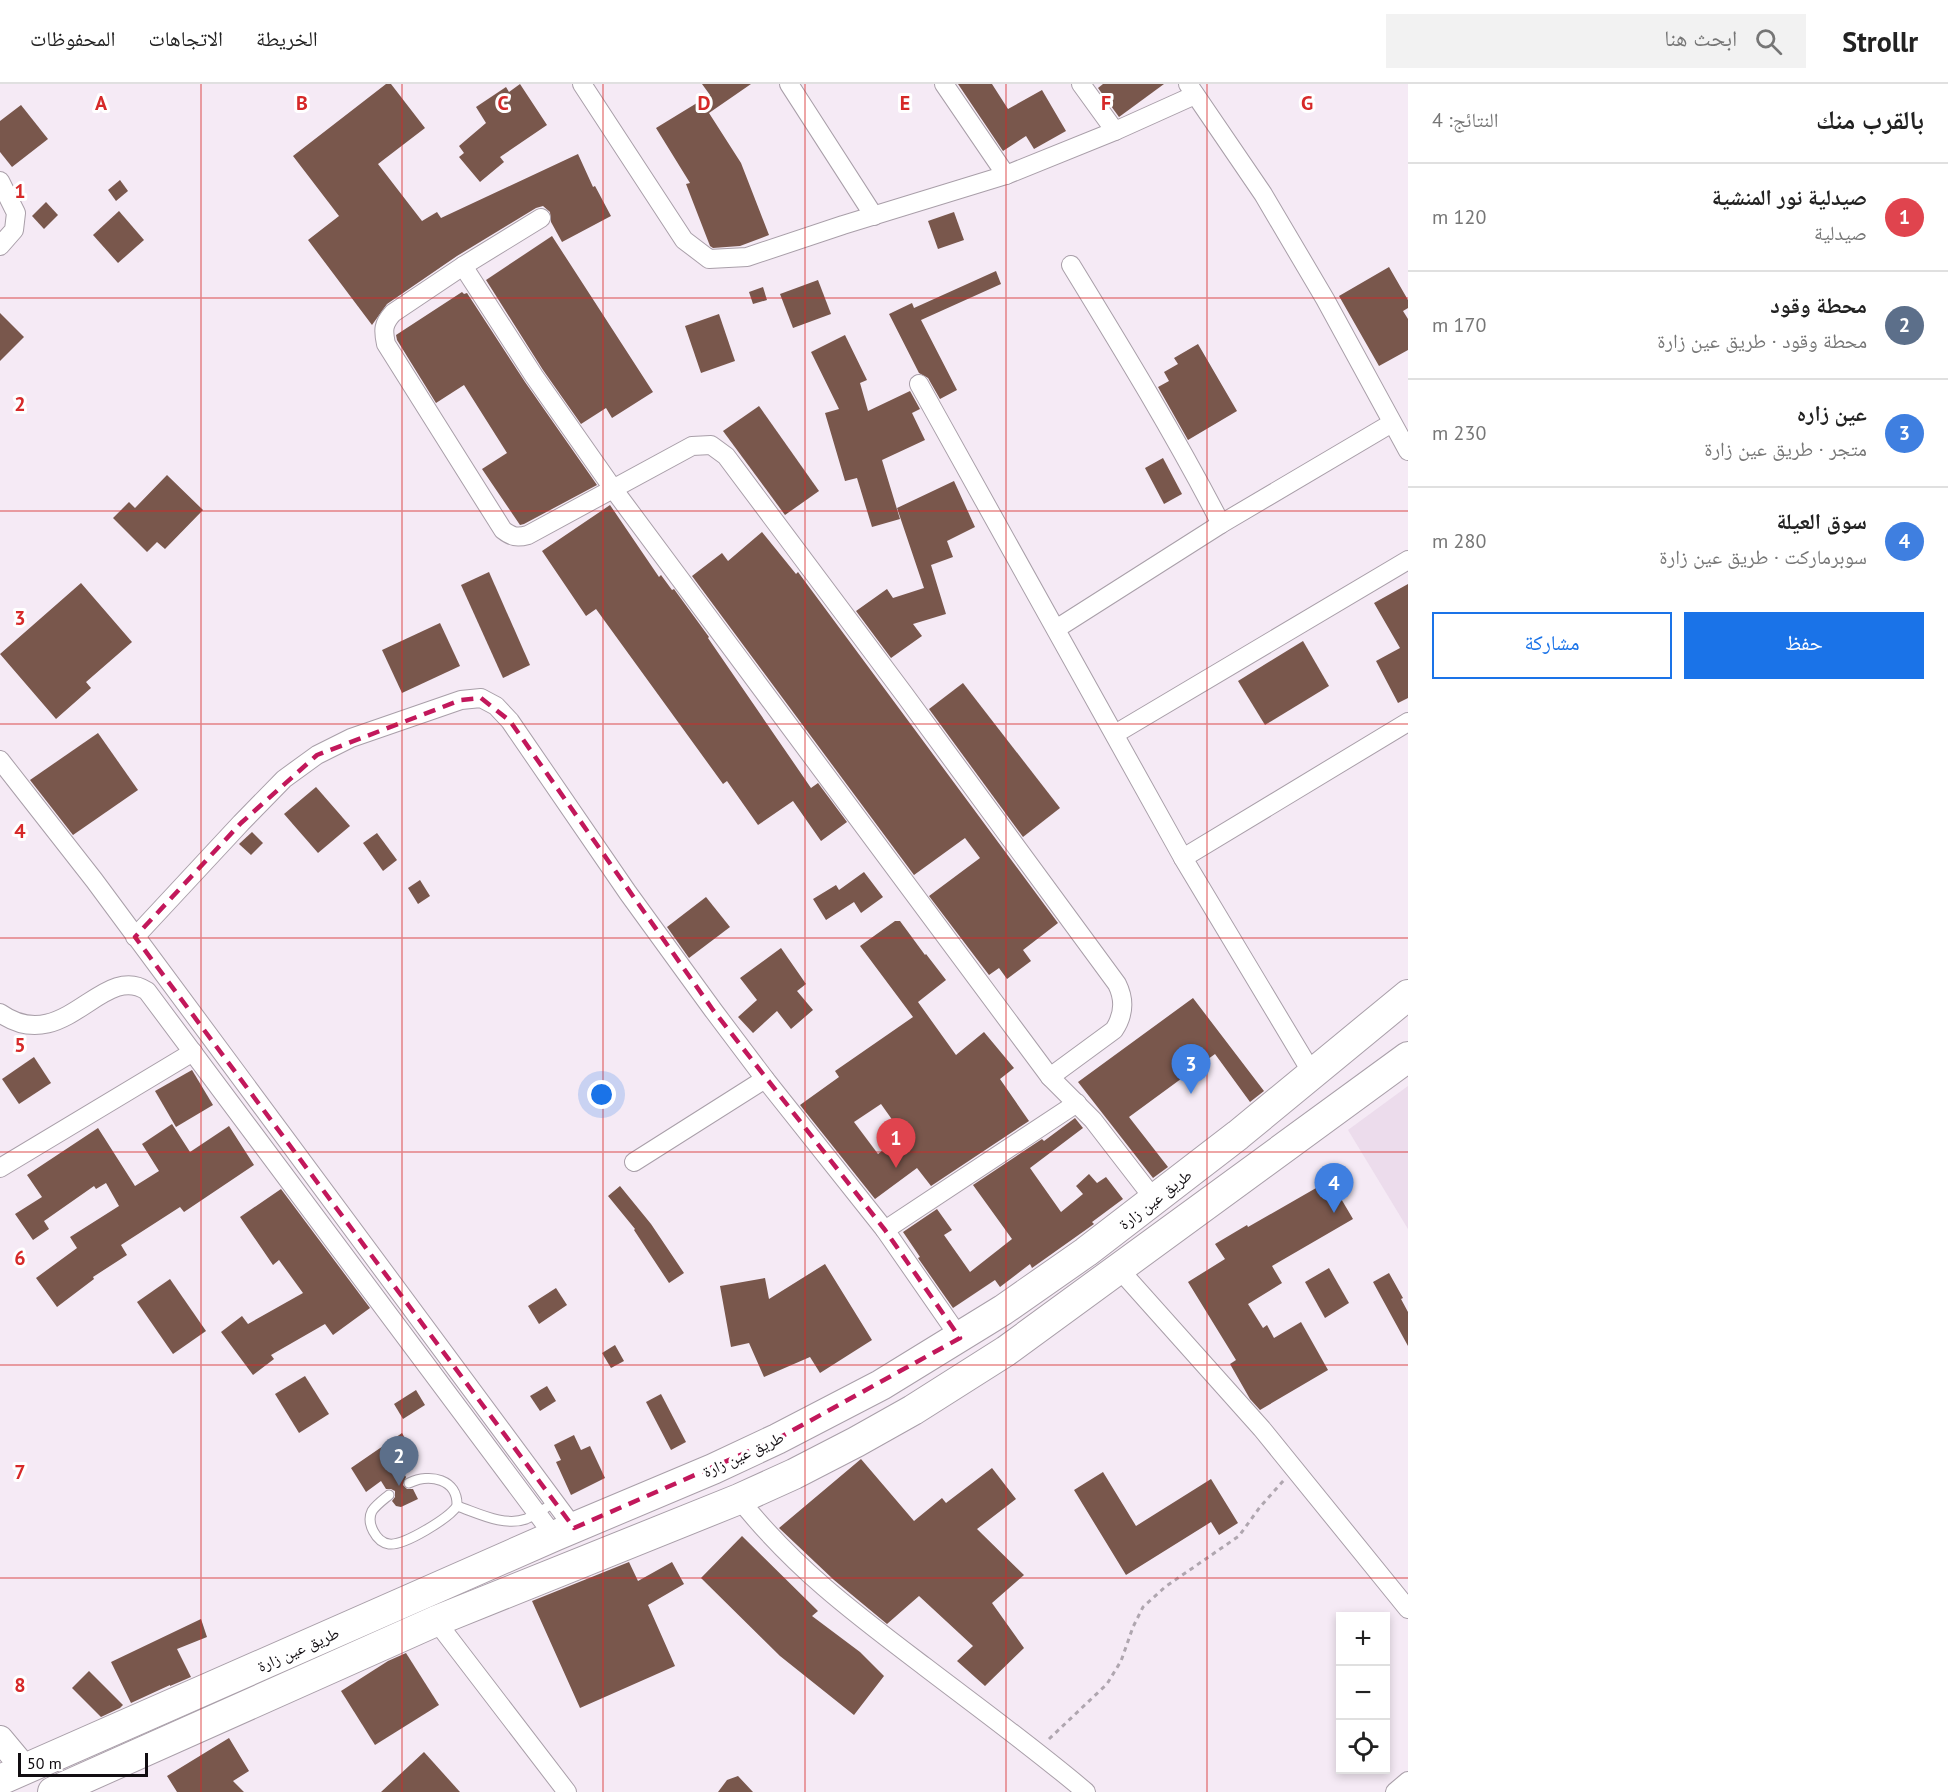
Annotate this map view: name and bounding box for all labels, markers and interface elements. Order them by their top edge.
search box [1386,14,1806,68]
text: Strollr [1842,23,1918,60]
text: ابحث هنا [1664,24,1737,52]
text: المحفوظات [30,25,115,52]
text: الاتجاهات [148,25,223,52]
text: الخريطة [256,25,318,52]
icon: search [1752,25,1785,58]
text: A [95,90,108,116]
text: B [296,90,308,116]
text: C [497,90,509,116]
text: D [698,90,711,116]
text: E [900,90,910,116]
text: F [1101,90,1111,116]
text: G [1301,90,1313,116]
text: بالقرب منك [1816,103,1924,136]
text: النتائج: 4 [1432,107,1499,133]
text: 1 [14,178,26,204]
text: صيدلية نور المنشية [1712,183,1867,211]
text: 120 m [1432,204,1486,230]
text: 1 [1899,204,1910,230]
text: صيدلية [1814,220,1867,246]
text: محطة وقود [1770,291,1867,319]
text: 170 m [1432,312,1486,338]
text: 2 [1899,312,1910,338]
text: محطة وقود · طريق عين زارة [1657,328,1867,354]
text: 2 [14,391,26,417]
text: عين زاره [1797,399,1867,427]
text: 230 m [1432,420,1486,446]
text: 3 [1899,420,1910,446]
text: متجر · طريق عين زارة [1704,436,1867,462]
text: سوق العيلة [1777,507,1867,535]
text: 280 m [1432,528,1486,554]
text: 4 [1899,528,1910,554]
text: سوبرماركت · طريق عين زارة [1659,544,1867,570]
text: 3 [14,605,26,631]
button: مشاركة [1432,612,1672,679]
button: حفظ [1684,612,1924,679]
text: 4 [14,818,26,844]
text: 5 [14,1032,26,1058]
pin: 3 [1172,1044,1210,1094]
your location [587,1080,616,1109]
pin: 1 [876,1118,916,1168]
street label: طريق عين زارة [1114,1164,1196,1235]
pin: 4 [1314,1164,1354,1213]
text: 6 [14,1245,26,1271]
street label: طريق عين زارة [699,1427,787,1482]
pin: 2 [380,1436,418,1486]
text: 7 [14,1459,26,1485]
map controls [1336,1612,1390,1774]
button: + [1336,1612,1390,1666]
street label: طريق عين زارة [254,1622,342,1677]
button: − [1336,1666,1390,1720]
text: 8 [14,1672,26,1698]
button: locate [1336,1720,1390,1774]
scale bar [18,1750,148,1778]
text: 50 m [27,1753,62,1773]

